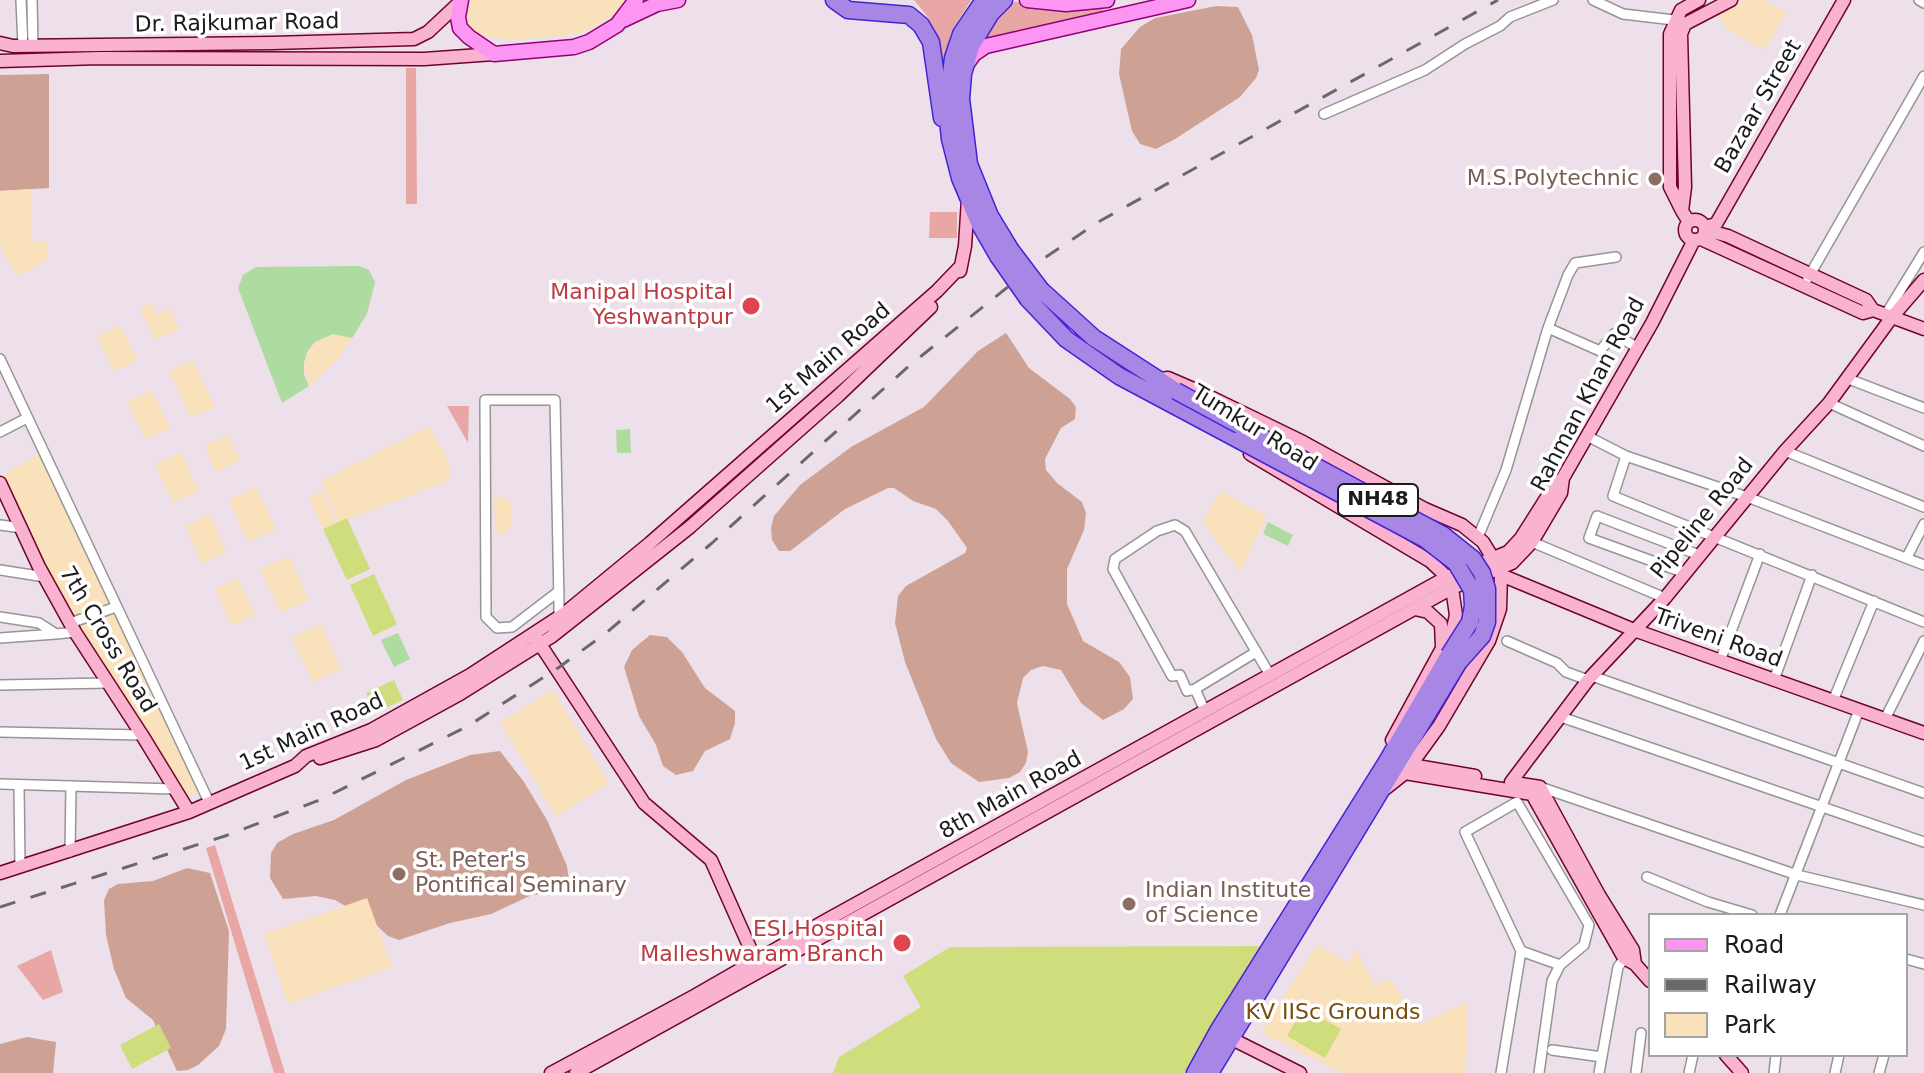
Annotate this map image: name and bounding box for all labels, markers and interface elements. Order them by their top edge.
street label: Dr. Rajkumar Road [135,9,339,39]
street label: Bazaar Street [1710,35,1808,179]
place label: M.S.Polytechnic [1467,166,1639,192]
marker: M.S.Polytechnic [1646,170,1664,188]
place label: Manipal Hospital Yeshwantpur [550,280,733,332]
street label: Rahman Khan Road [1527,293,1651,497]
marker: Manipal Hospital Yeshwantpur [740,295,762,317]
street label: 1st Main Road [762,298,896,420]
street label: Tumkur Road [1186,380,1322,478]
street label: Pipeline Road [1646,453,1760,585]
road number: NH48 [1338,484,1418,516]
street label: 7th Cross Road [53,562,161,718]
street label: Triveni Road [1650,604,1786,674]
street label: 1st Main Road [236,688,388,778]
street label: 8th Main Road [935,746,1087,846]
place label: St. Peter's Pontifical Seminary [415,848,627,900]
marker: St. Peter's Pontifical Seminary [390,865,408,883]
place label: Indian Institute of Science [1145,878,1311,930]
marker: Indian Institute of Science [1120,895,1138,913]
legend [1648,913,1908,1057]
place label: ESI Hospital Malleshwaram Branch [640,917,884,968]
text: Road [1724,931,1784,959]
marker: ESI Hospital Malleshwaram Branch [891,932,913,954]
text: Railway [1724,971,1817,999]
park label: KV IISc Grounds [1246,1000,1420,1026]
text: Park [1724,1011,1776,1039]

